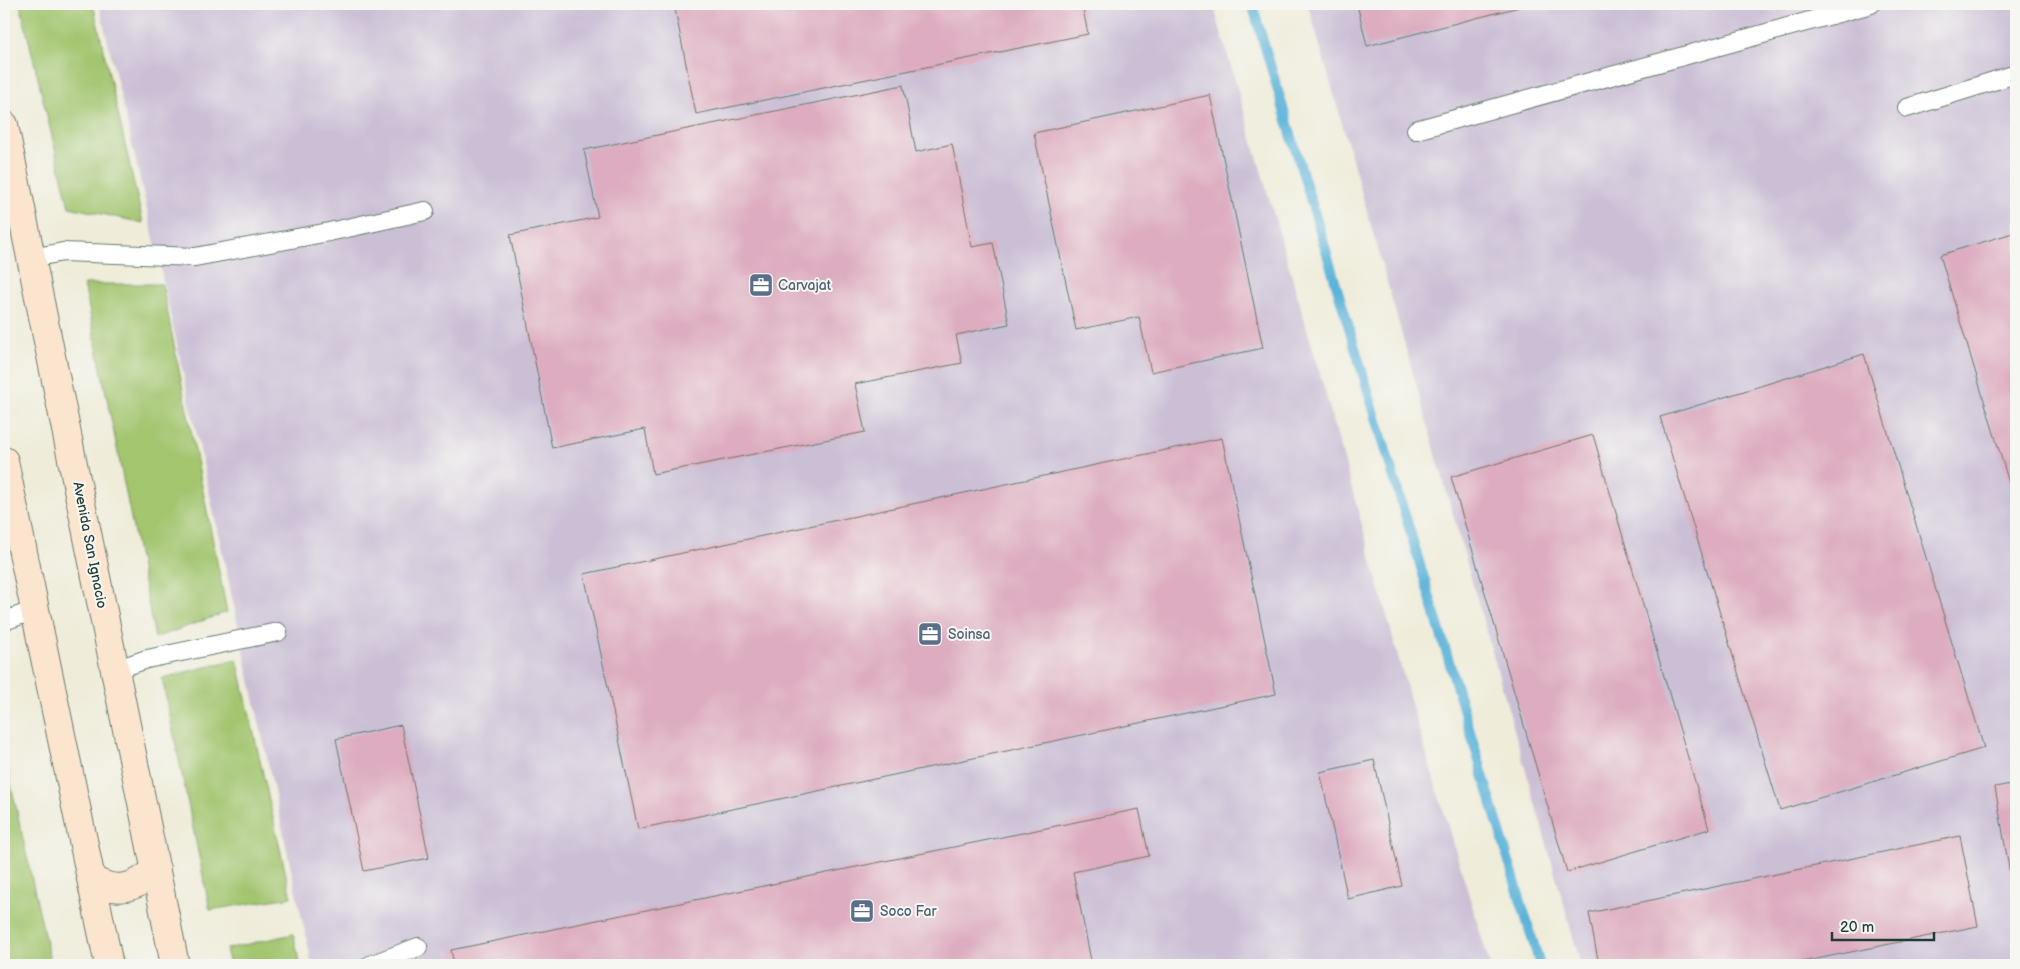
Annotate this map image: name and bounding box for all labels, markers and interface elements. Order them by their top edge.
office icon: Carvajat [748,272,774,298]
place label: Carvajat [778,277,832,294]
street label: Avenida San Ignacio [69,480,111,610]
office icon: Soinsa [917,621,943,647]
place label: Soinsa [948,626,991,643]
office icon: Soco Far [849,898,875,924]
place label: Soco Far [880,903,937,920]
scale bar [1832,909,1935,941]
text: 20 m [1840,918,1874,937]

